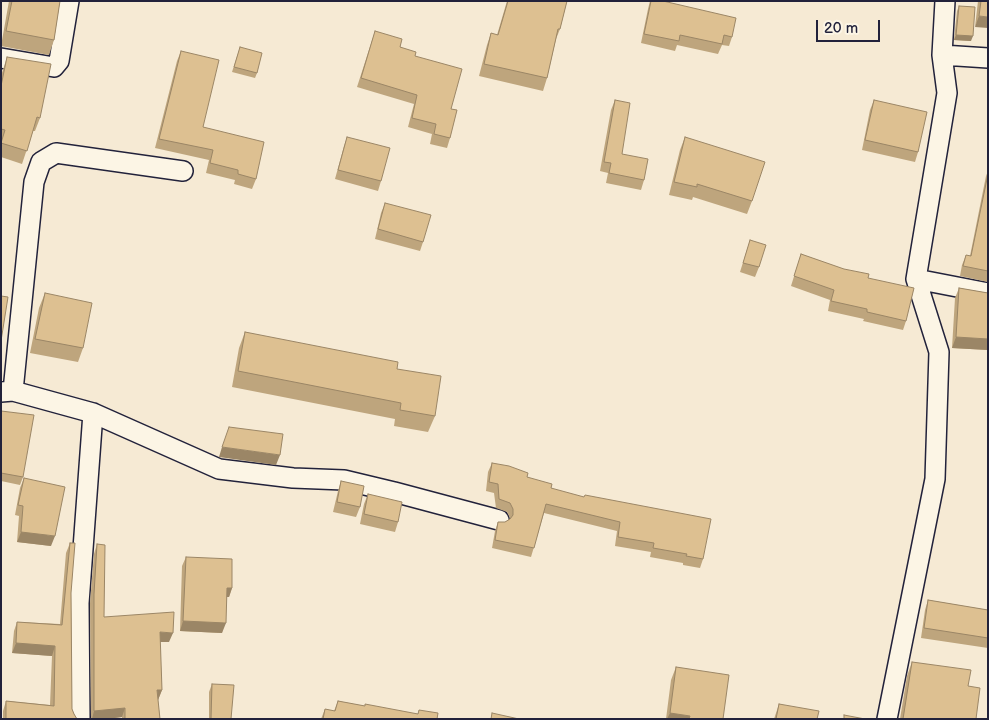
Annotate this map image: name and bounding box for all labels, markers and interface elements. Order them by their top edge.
scale bar [819,10,883,42]
text: 20 m [824,19,858,38]

